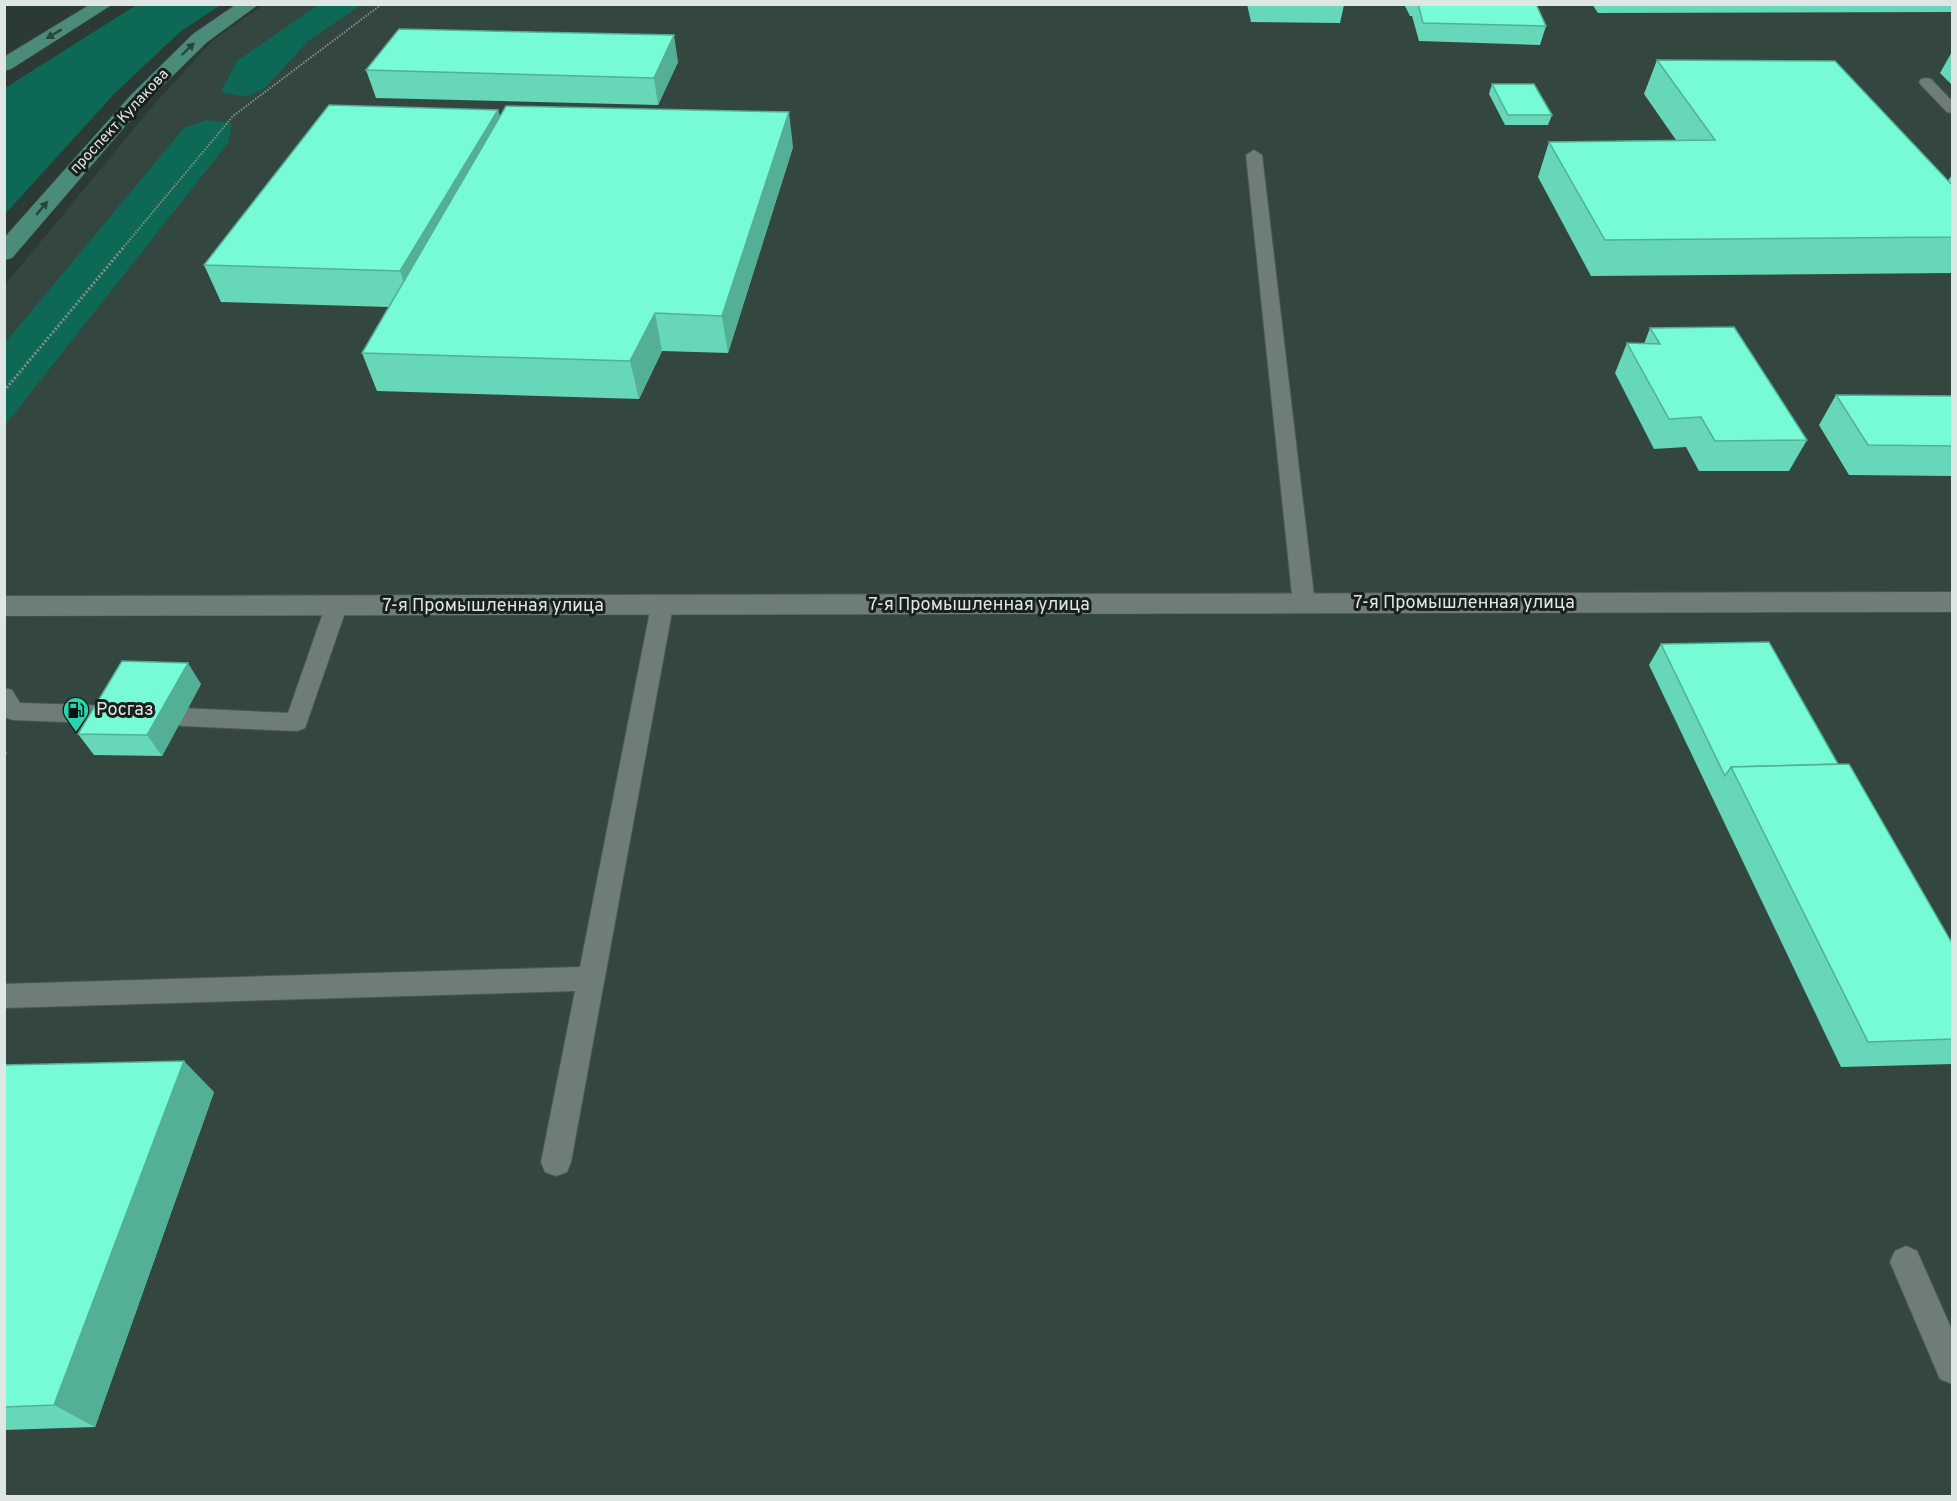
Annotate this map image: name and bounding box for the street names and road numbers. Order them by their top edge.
street label: проспект Кулакова [66,66,174,178]
street label: 7-я Промышленная улица [1353,592,1575,615]
street label: 7-я Промышленная улица [868,594,1090,617]
street label: 7-я Промышленная улица [382,595,604,618]

